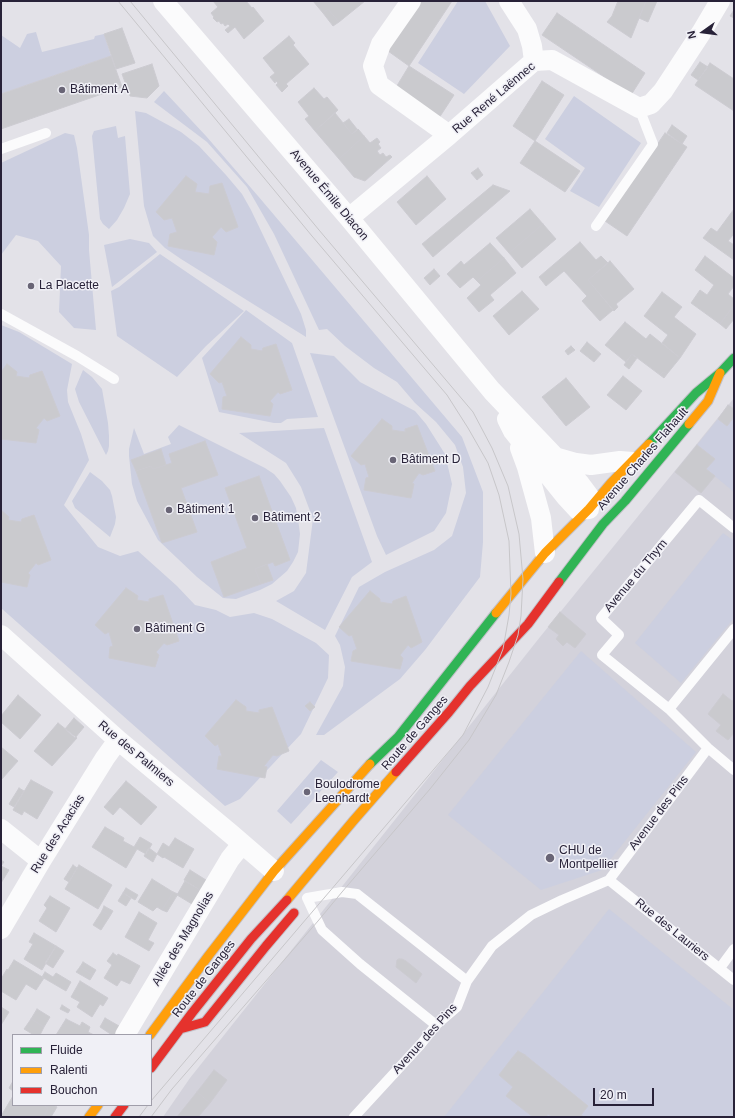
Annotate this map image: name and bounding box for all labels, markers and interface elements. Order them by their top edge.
north arrow [683,12,723,52]
text: N [685,30,698,40]
street label: Rue René Laënnec [450,59,538,137]
place label: Bâtiment A [70,83,129,97]
marker: Bâtiment A [57,85,67,95]
street label: Avenue Émile Diacon [287,147,371,243]
place label: La Placette [39,279,99,293]
marker: La Placette [26,281,36,291]
street label: Avenue Charles Flahault [595,405,691,513]
place label: Bâtiment D [401,453,460,467]
marker: Bâtiment D [388,455,398,465]
place label: Bâtiment 1 [177,503,234,517]
marker: Bâtiment 1 [164,505,174,515]
place label: Bâtiment 2 [263,511,320,525]
marker: Bâtiment 2 [250,513,260,523]
street label: Avenue du Thym [601,537,671,615]
place label: Bâtiment G [145,622,205,636]
marker: Bâtiment G [132,624,142,634]
street label: Route de Ganges [379,693,451,773]
street label: Rue des Palmiers [95,718,177,790]
street label: Avenue des Pins [626,773,692,853]
place label: Boulodrome Leenhardt [315,778,380,806]
marker: Boulodrome Leenhardt [302,787,312,797]
street label: Rue des Acacias [28,792,88,876]
place label: CHU de Montpellier [559,844,618,872]
marker: CHU de Montpellier [544,852,556,864]
street label: Allée des Magnolias [149,889,217,989]
street label: Rue des Lauriers [632,896,712,964]
street label: Route de Ganges [169,938,239,1020]
street label: Avenue des Pins [390,1001,460,1077]
legend [12,1034,152,1106]
text: Fluide [50,1043,83,1057]
text: Ralenti [50,1063,87,1077]
scale bar [595,1080,656,1106]
text: Bouchon [50,1083,97,1097]
text: 20 m [600,1088,627,1102]

